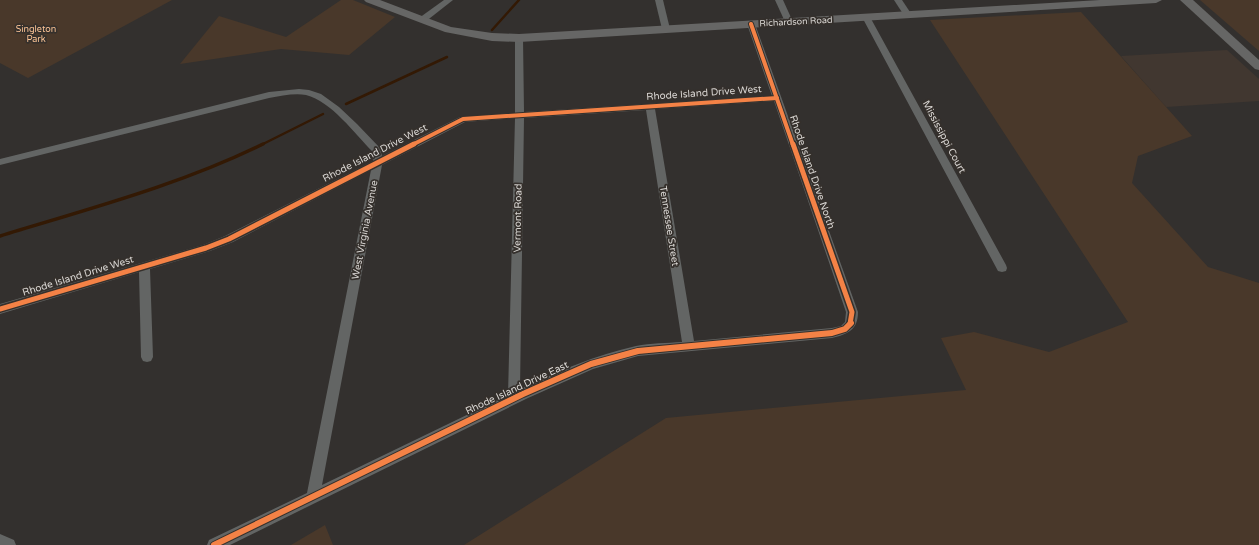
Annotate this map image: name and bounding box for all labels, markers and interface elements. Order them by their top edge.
street label: Richardson Road [759,15,833,29]
park label: Singleton Park [16,24,56,45]
street label: Rhode Island Drive West [646,83,762,103]
street label: Mississippi Court [920,99,968,176]
street label: Rhode Island Drive North [787,114,837,230]
street label: Rhode Island Drive West [321,121,429,185]
street label: West Virginia Avenue [349,179,381,281]
street label: Vermont Road [511,184,525,252]
street label: Tennessee Street [657,185,681,267]
street label: Rhode Island Drive West [21,253,135,299]
street label: Rhode Island Drive East [464,359,571,417]

